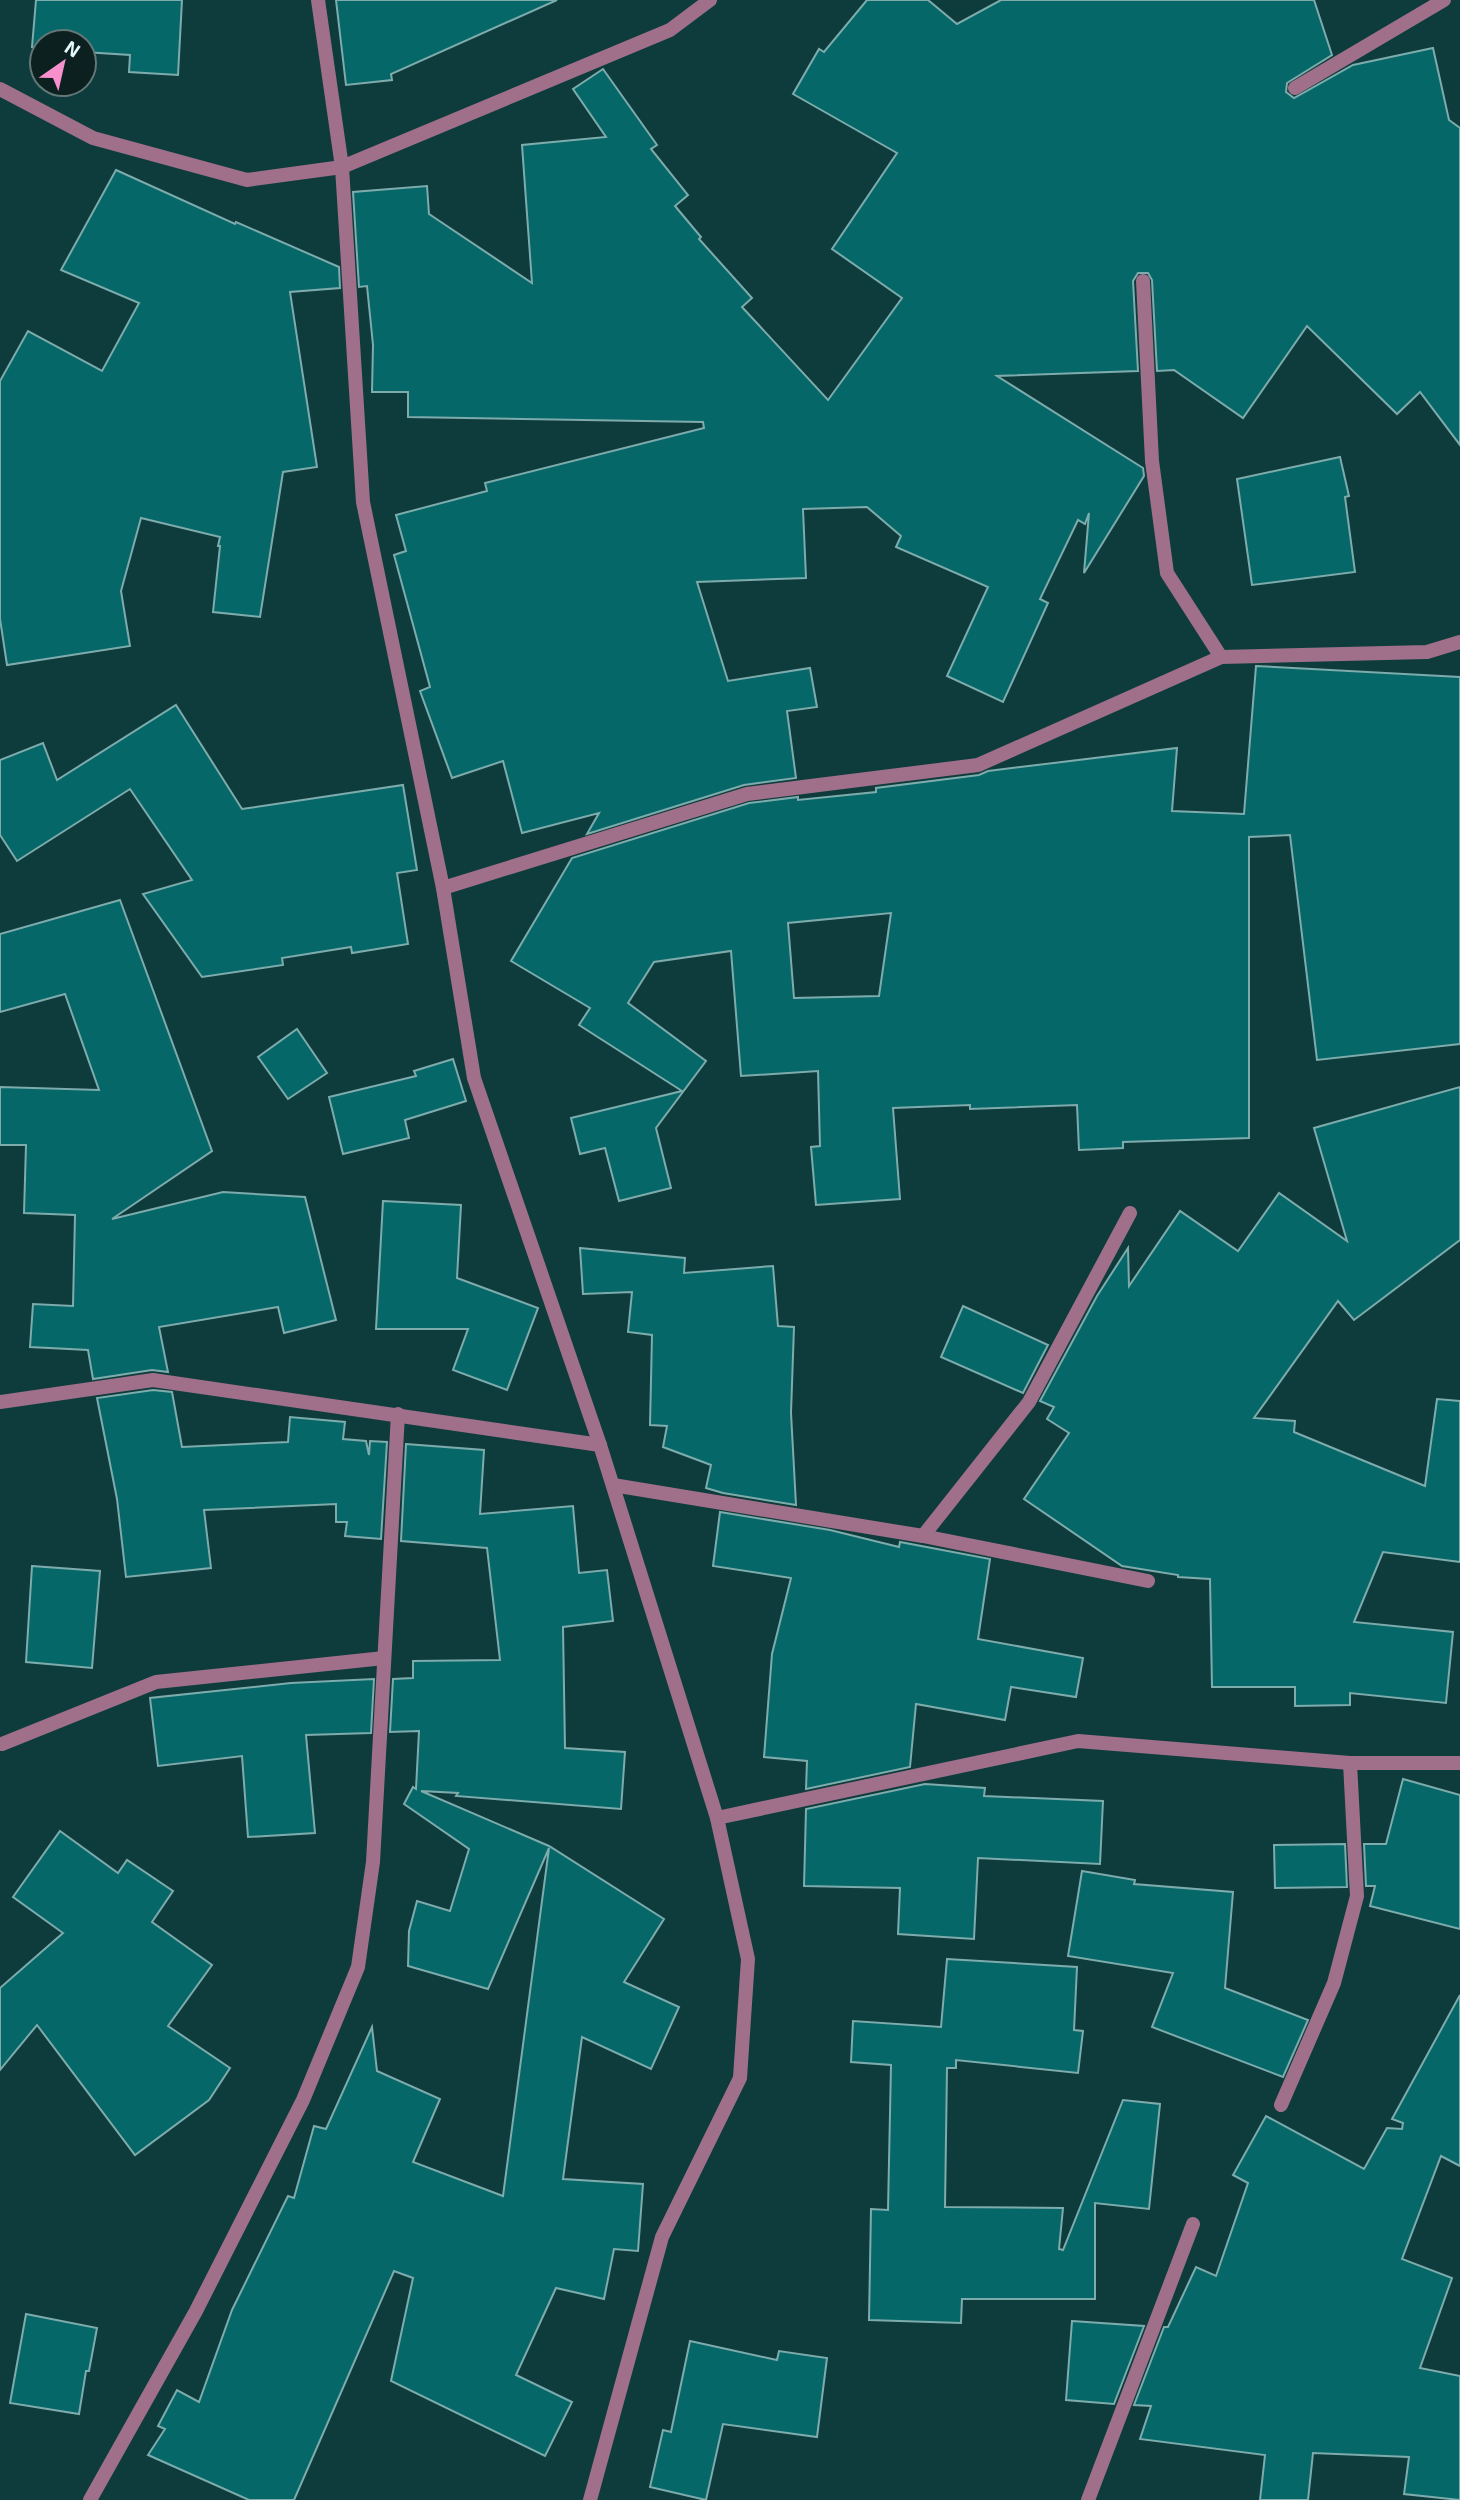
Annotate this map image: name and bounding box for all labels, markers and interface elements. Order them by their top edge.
north arrow [28,28,98,98]
text: N [61,35,85,62]

